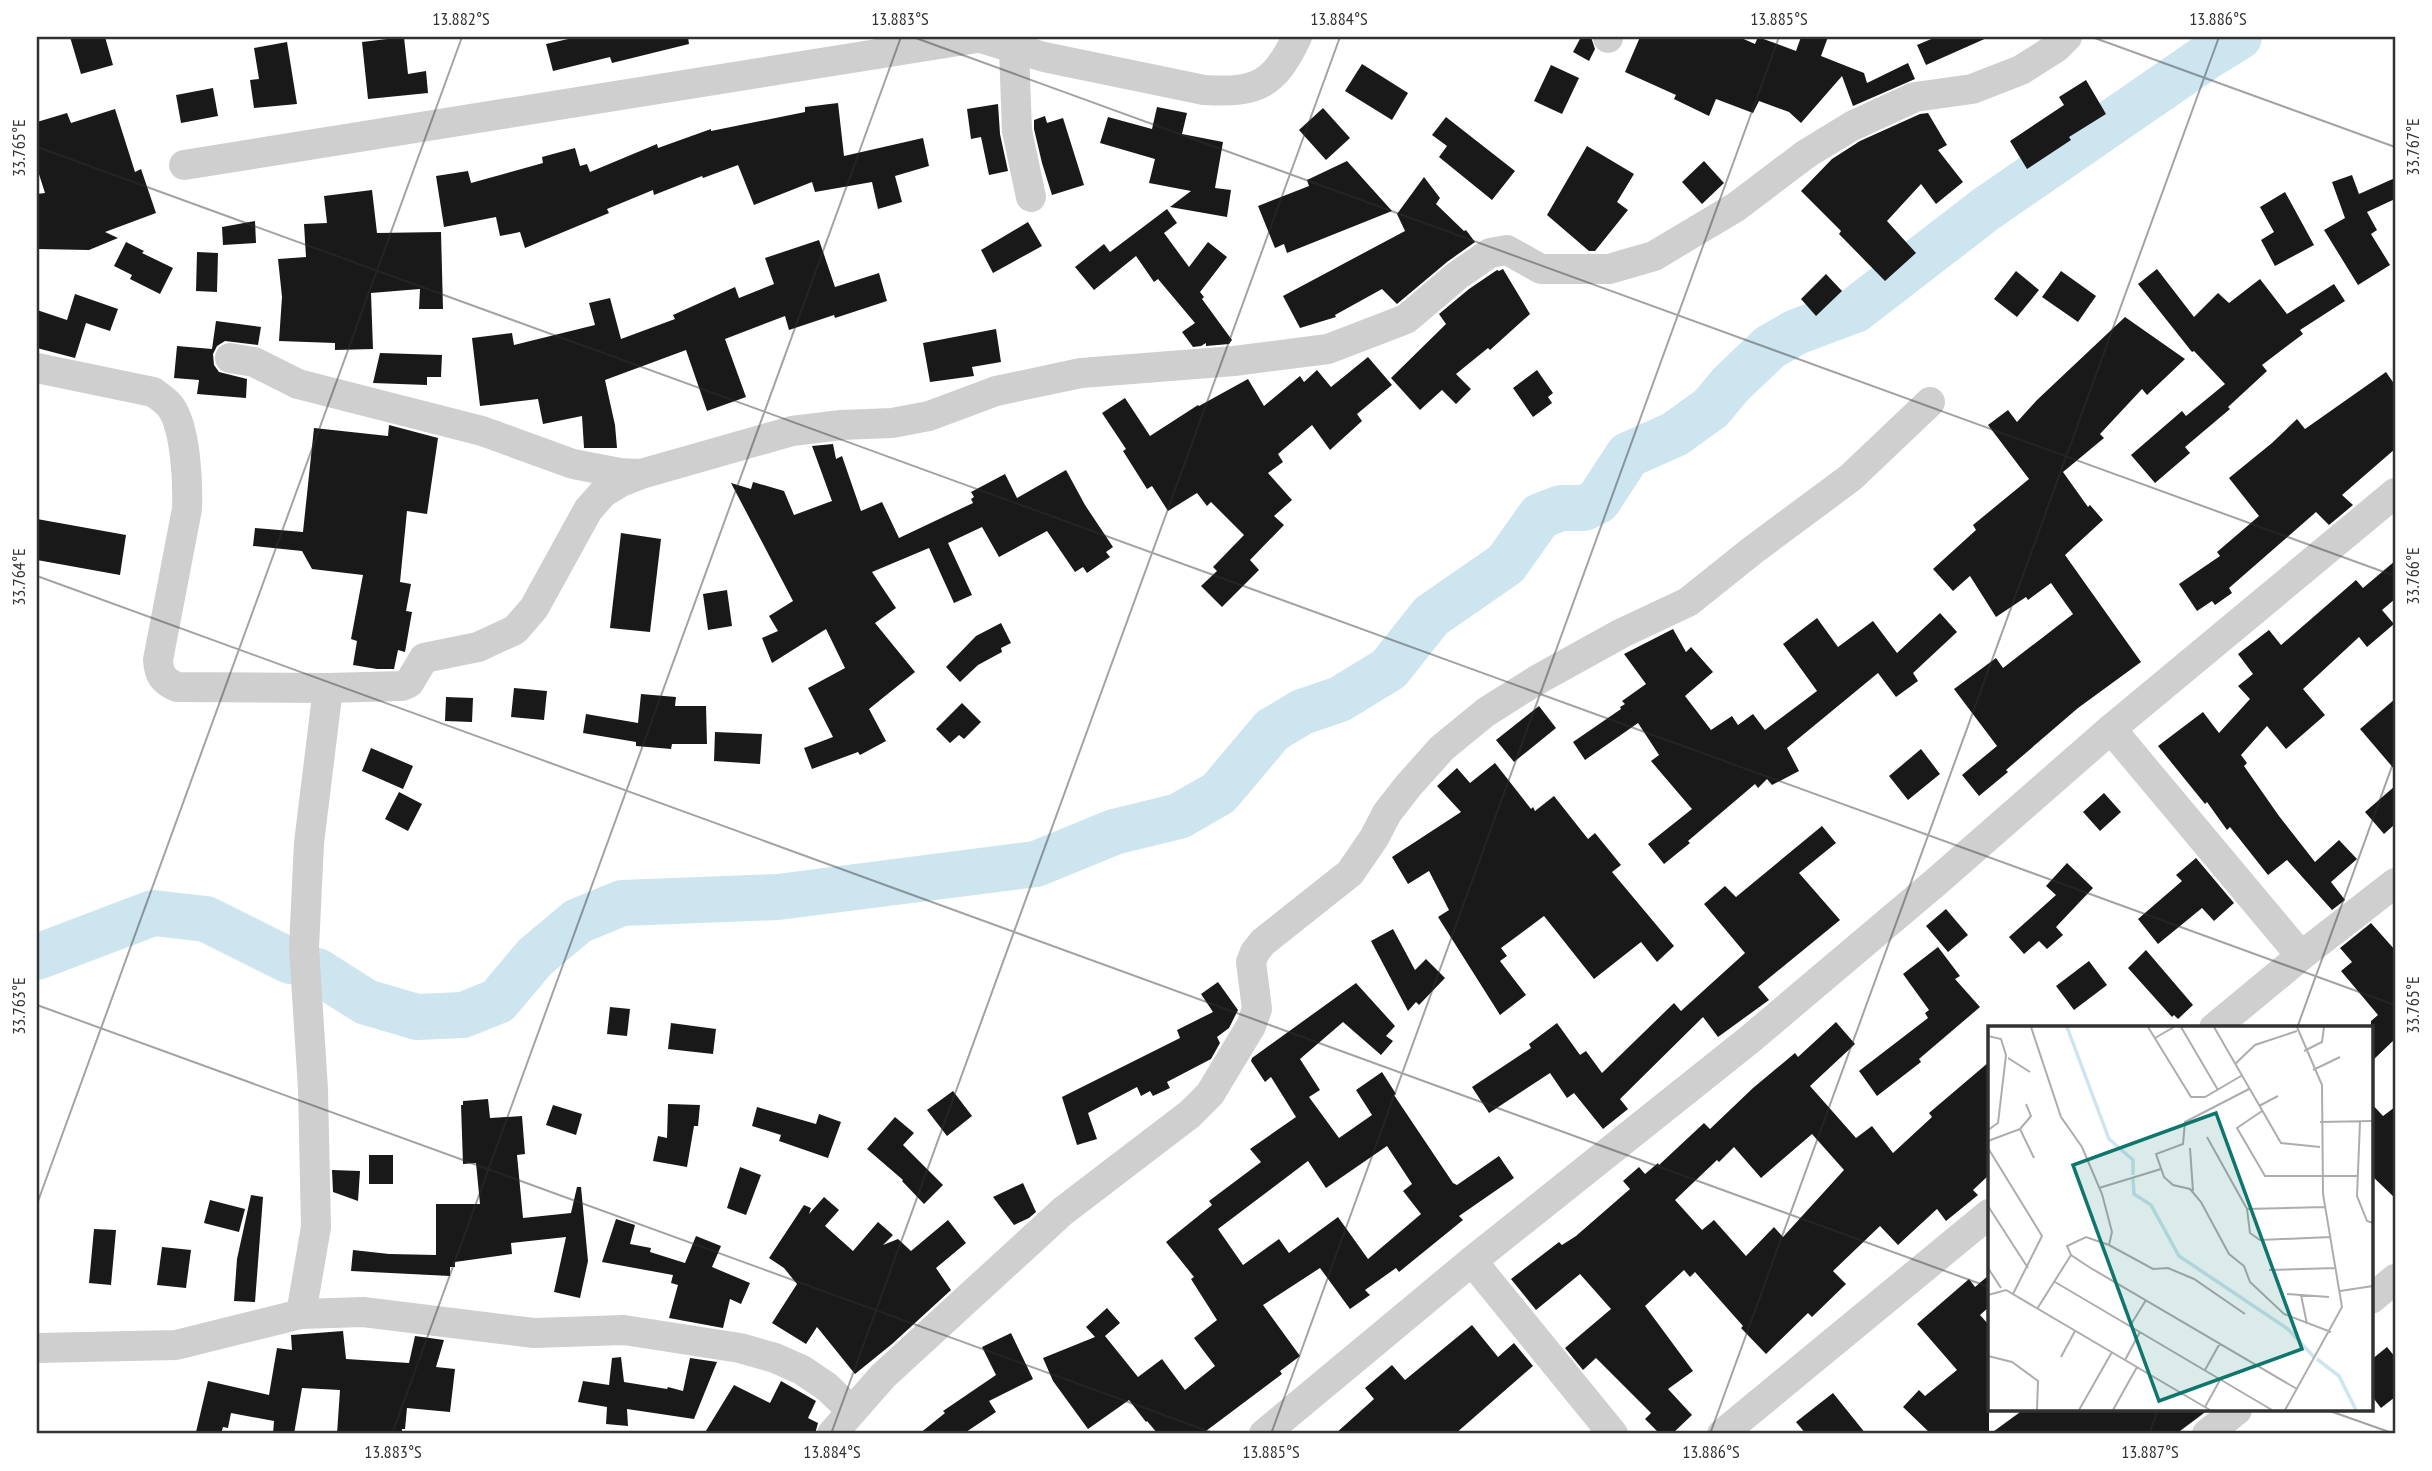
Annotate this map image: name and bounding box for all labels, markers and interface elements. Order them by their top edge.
text: 13.882°S [432,7,490,30]
text: 13.883°S [871,7,929,30]
text: 13.884°S [1310,7,1368,30]
text: 13.885°S [1750,7,1808,30]
text: 13.886°S [2189,7,2247,30]
text: 33.767°E [2401,118,2424,176]
text: 33.765°E [7,119,30,177]
text: 33.766°E [2401,547,2424,605]
text: 33.764°E [7,548,30,606]
text: 33.765°E [2401,976,2424,1034]
text: 33.763°E [7,977,30,1035]
inset map [1988,1026,2372,1412]
text: 13.883°S [364,1440,422,1463]
text: 13.884°S [803,1440,861,1463]
text: 13.885°S [1242,1440,1300,1463]
text: 13.886°S [1682,1440,1740,1463]
text: 13.887°S [2121,1440,2179,1463]

